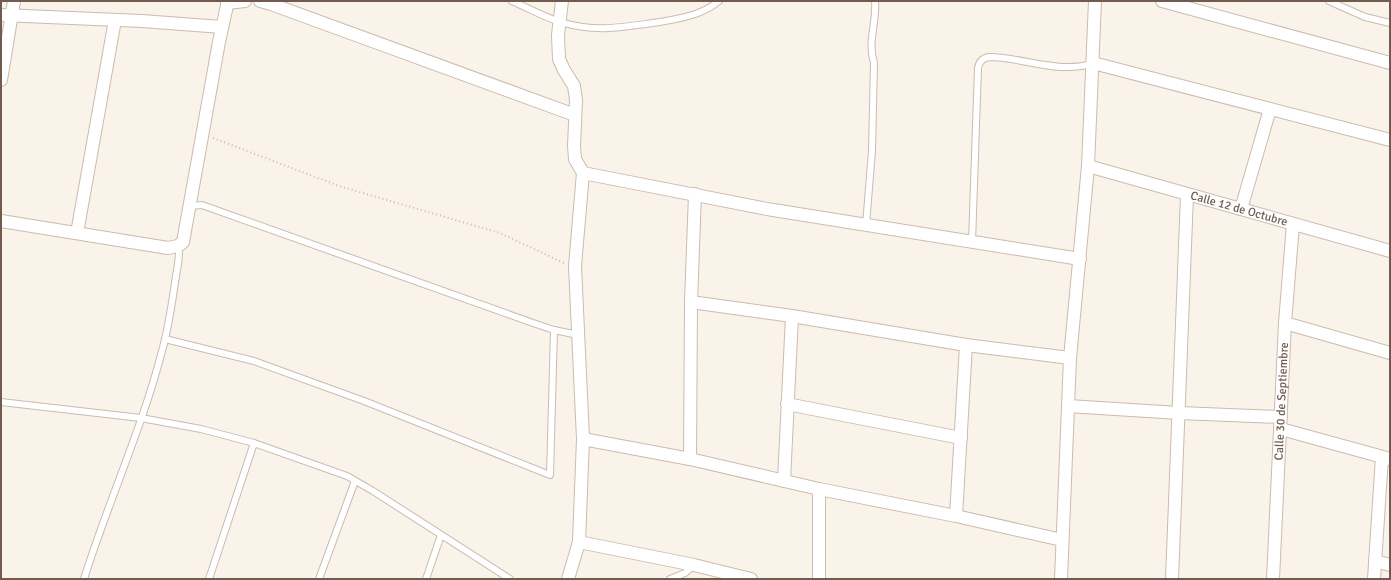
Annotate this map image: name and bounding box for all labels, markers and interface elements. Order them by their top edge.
street label: Calle 12 de Octubre [1189,188,1289,229]
street label: Calle 30 de Septiembre [1271,342,1292,461]

